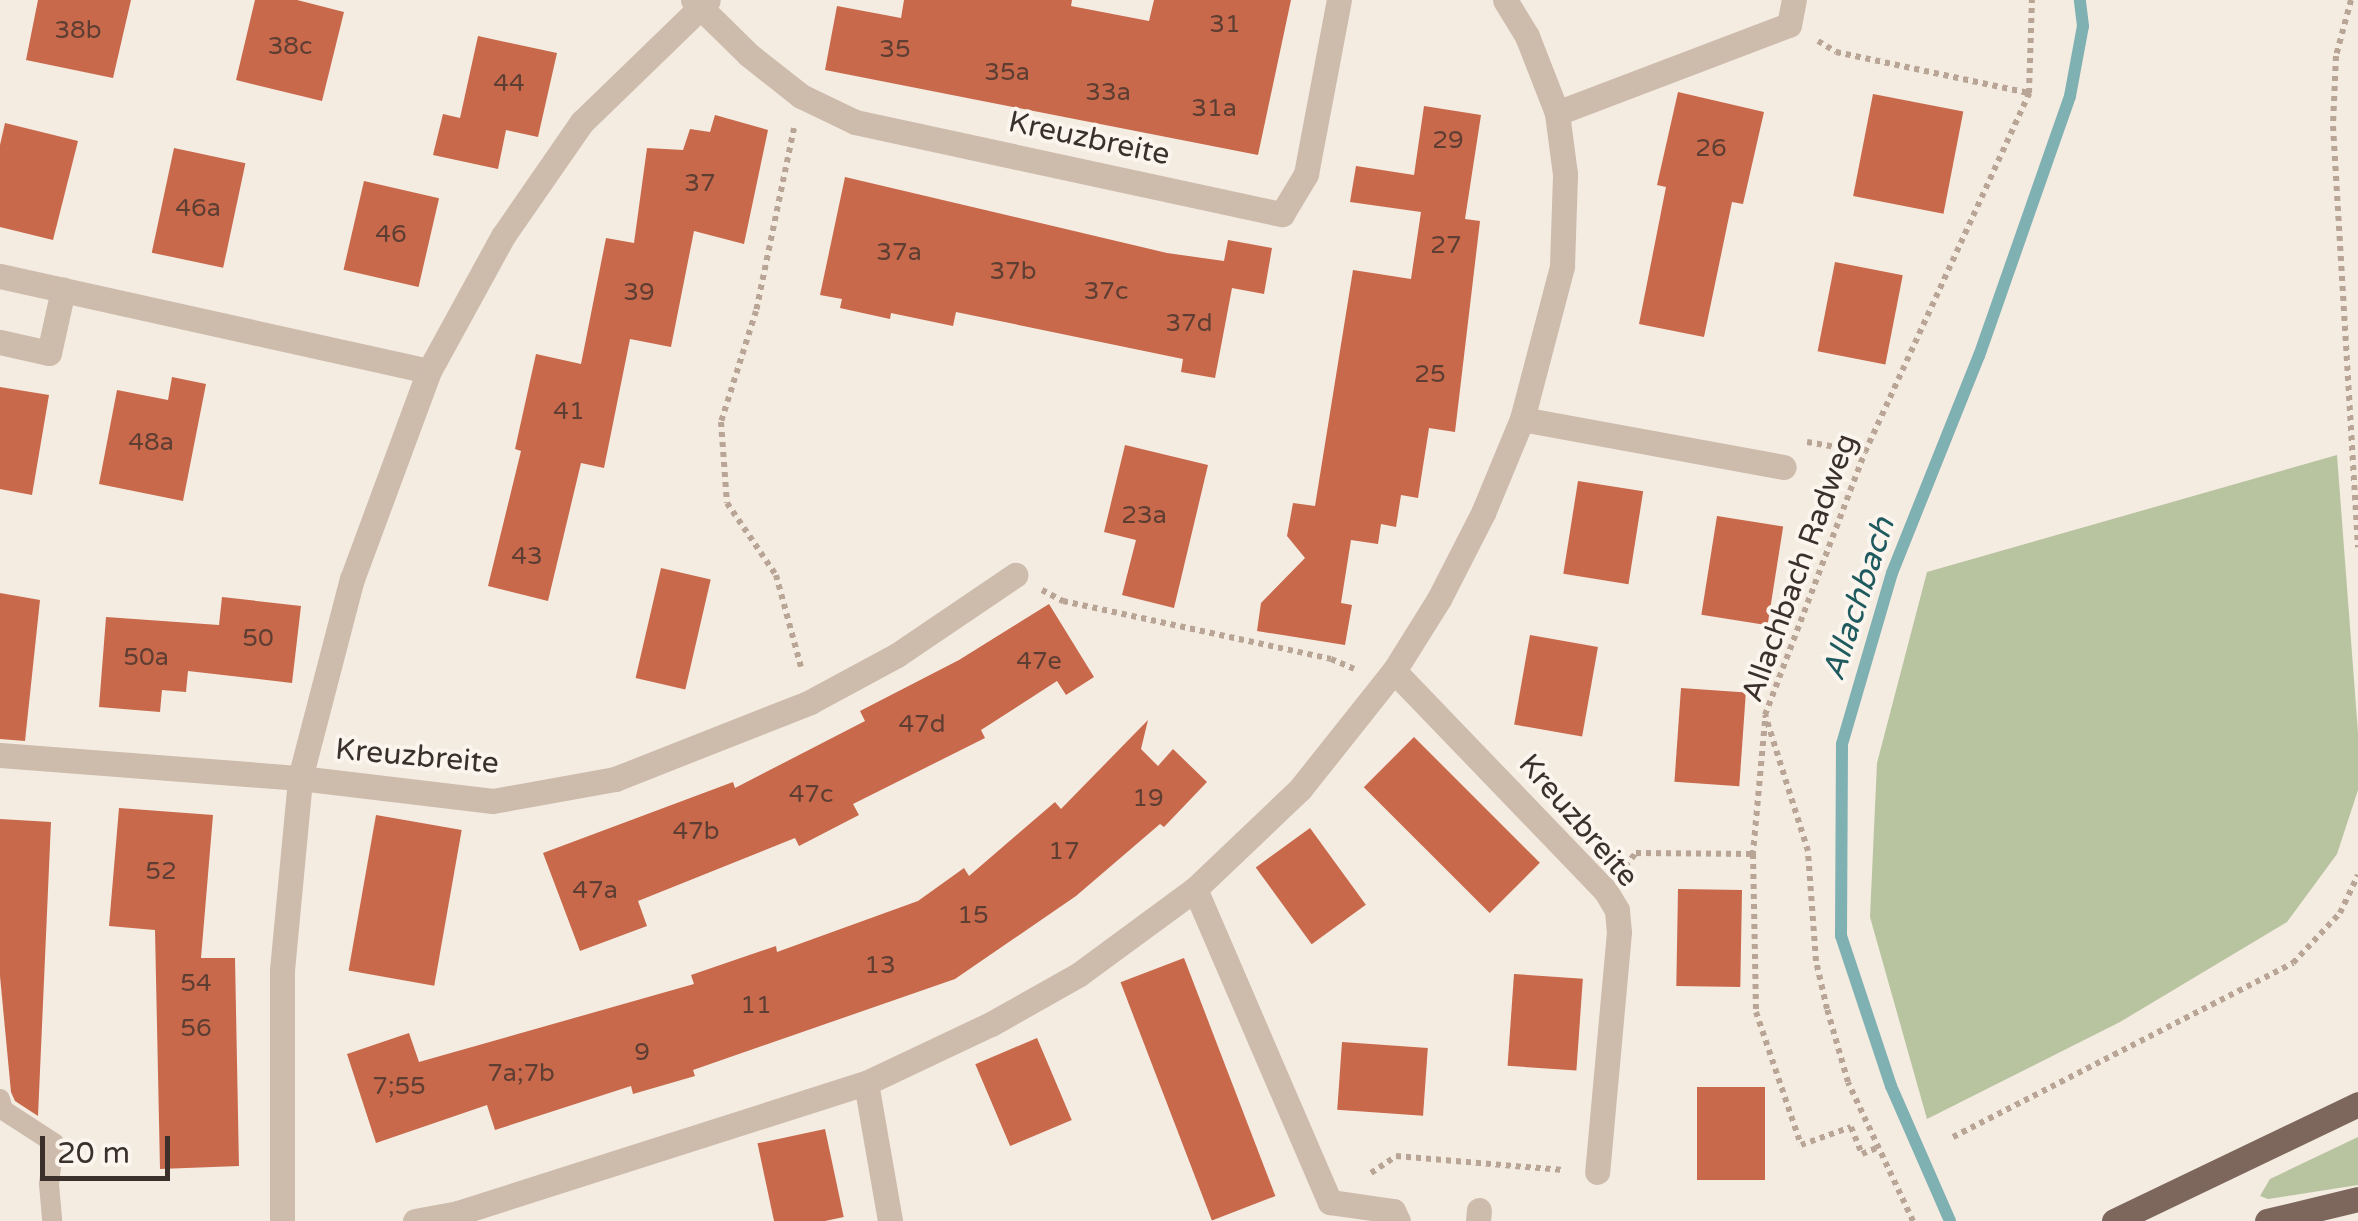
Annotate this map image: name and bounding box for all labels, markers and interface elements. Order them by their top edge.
house number: 31 [1209,9,1241,39]
house number: 38b [54,15,102,45]
house number: 38c [268,31,312,61]
house number: 35 [879,34,911,64]
house number: 35a [984,57,1030,87]
house number: 44 [493,68,525,98]
house number: 33a [1085,77,1131,107]
house number: 31a [1191,93,1237,123]
street label: Kreuzbreite [1005,104,1173,174]
house number: 29 [1432,125,1464,155]
house number: 26 [1695,133,1727,163]
house number: 37 [684,168,716,198]
house number: 46a [175,193,221,223]
house number: 46 [375,219,407,249]
house number: 27 [1430,230,1462,260]
house number: 37a [876,237,922,267]
house number: 37b [989,256,1037,286]
house number: 37c [1084,276,1128,306]
house number: 39 [623,277,655,307]
house number: 37d [1165,308,1213,338]
house number: 25 [1414,359,1446,389]
house number: 41 [553,396,585,426]
house number: 48a [128,427,174,457]
street label: Allachbach Radweg [1735,429,1865,707]
house number: 23a [1121,500,1167,530]
water label: Allachbach [1815,513,1903,685]
house number: 43 [511,541,543,571]
house number: 50 [242,623,274,653]
house number: 50a [123,642,169,672]
house number: 47e [1016,646,1062,676]
house number: 47d [898,709,946,739]
street label: Kreuzbreite [334,732,500,782]
street label: Kreuzbreite [1511,747,1645,895]
house number: 47c [789,779,833,809]
house number: 19 [1132,783,1164,813]
house number: 47b [672,816,720,846]
house number: 17 [1048,836,1080,866]
house number: 52 [145,856,177,886]
house number: 47a [572,875,618,905]
house number: 15 [957,900,989,930]
house number: 13 [864,950,896,980]
house number: 54 [180,968,212,998]
house number: 11 [740,990,772,1020]
house number: 56 [180,1013,212,1043]
house number: 9 [634,1037,650,1067]
house number: 7a;7b [487,1058,555,1088]
house number: 7;55 [372,1071,426,1101]
scale bar [45,1116,175,1178]
text: 20 m [57,1135,130,1172]

